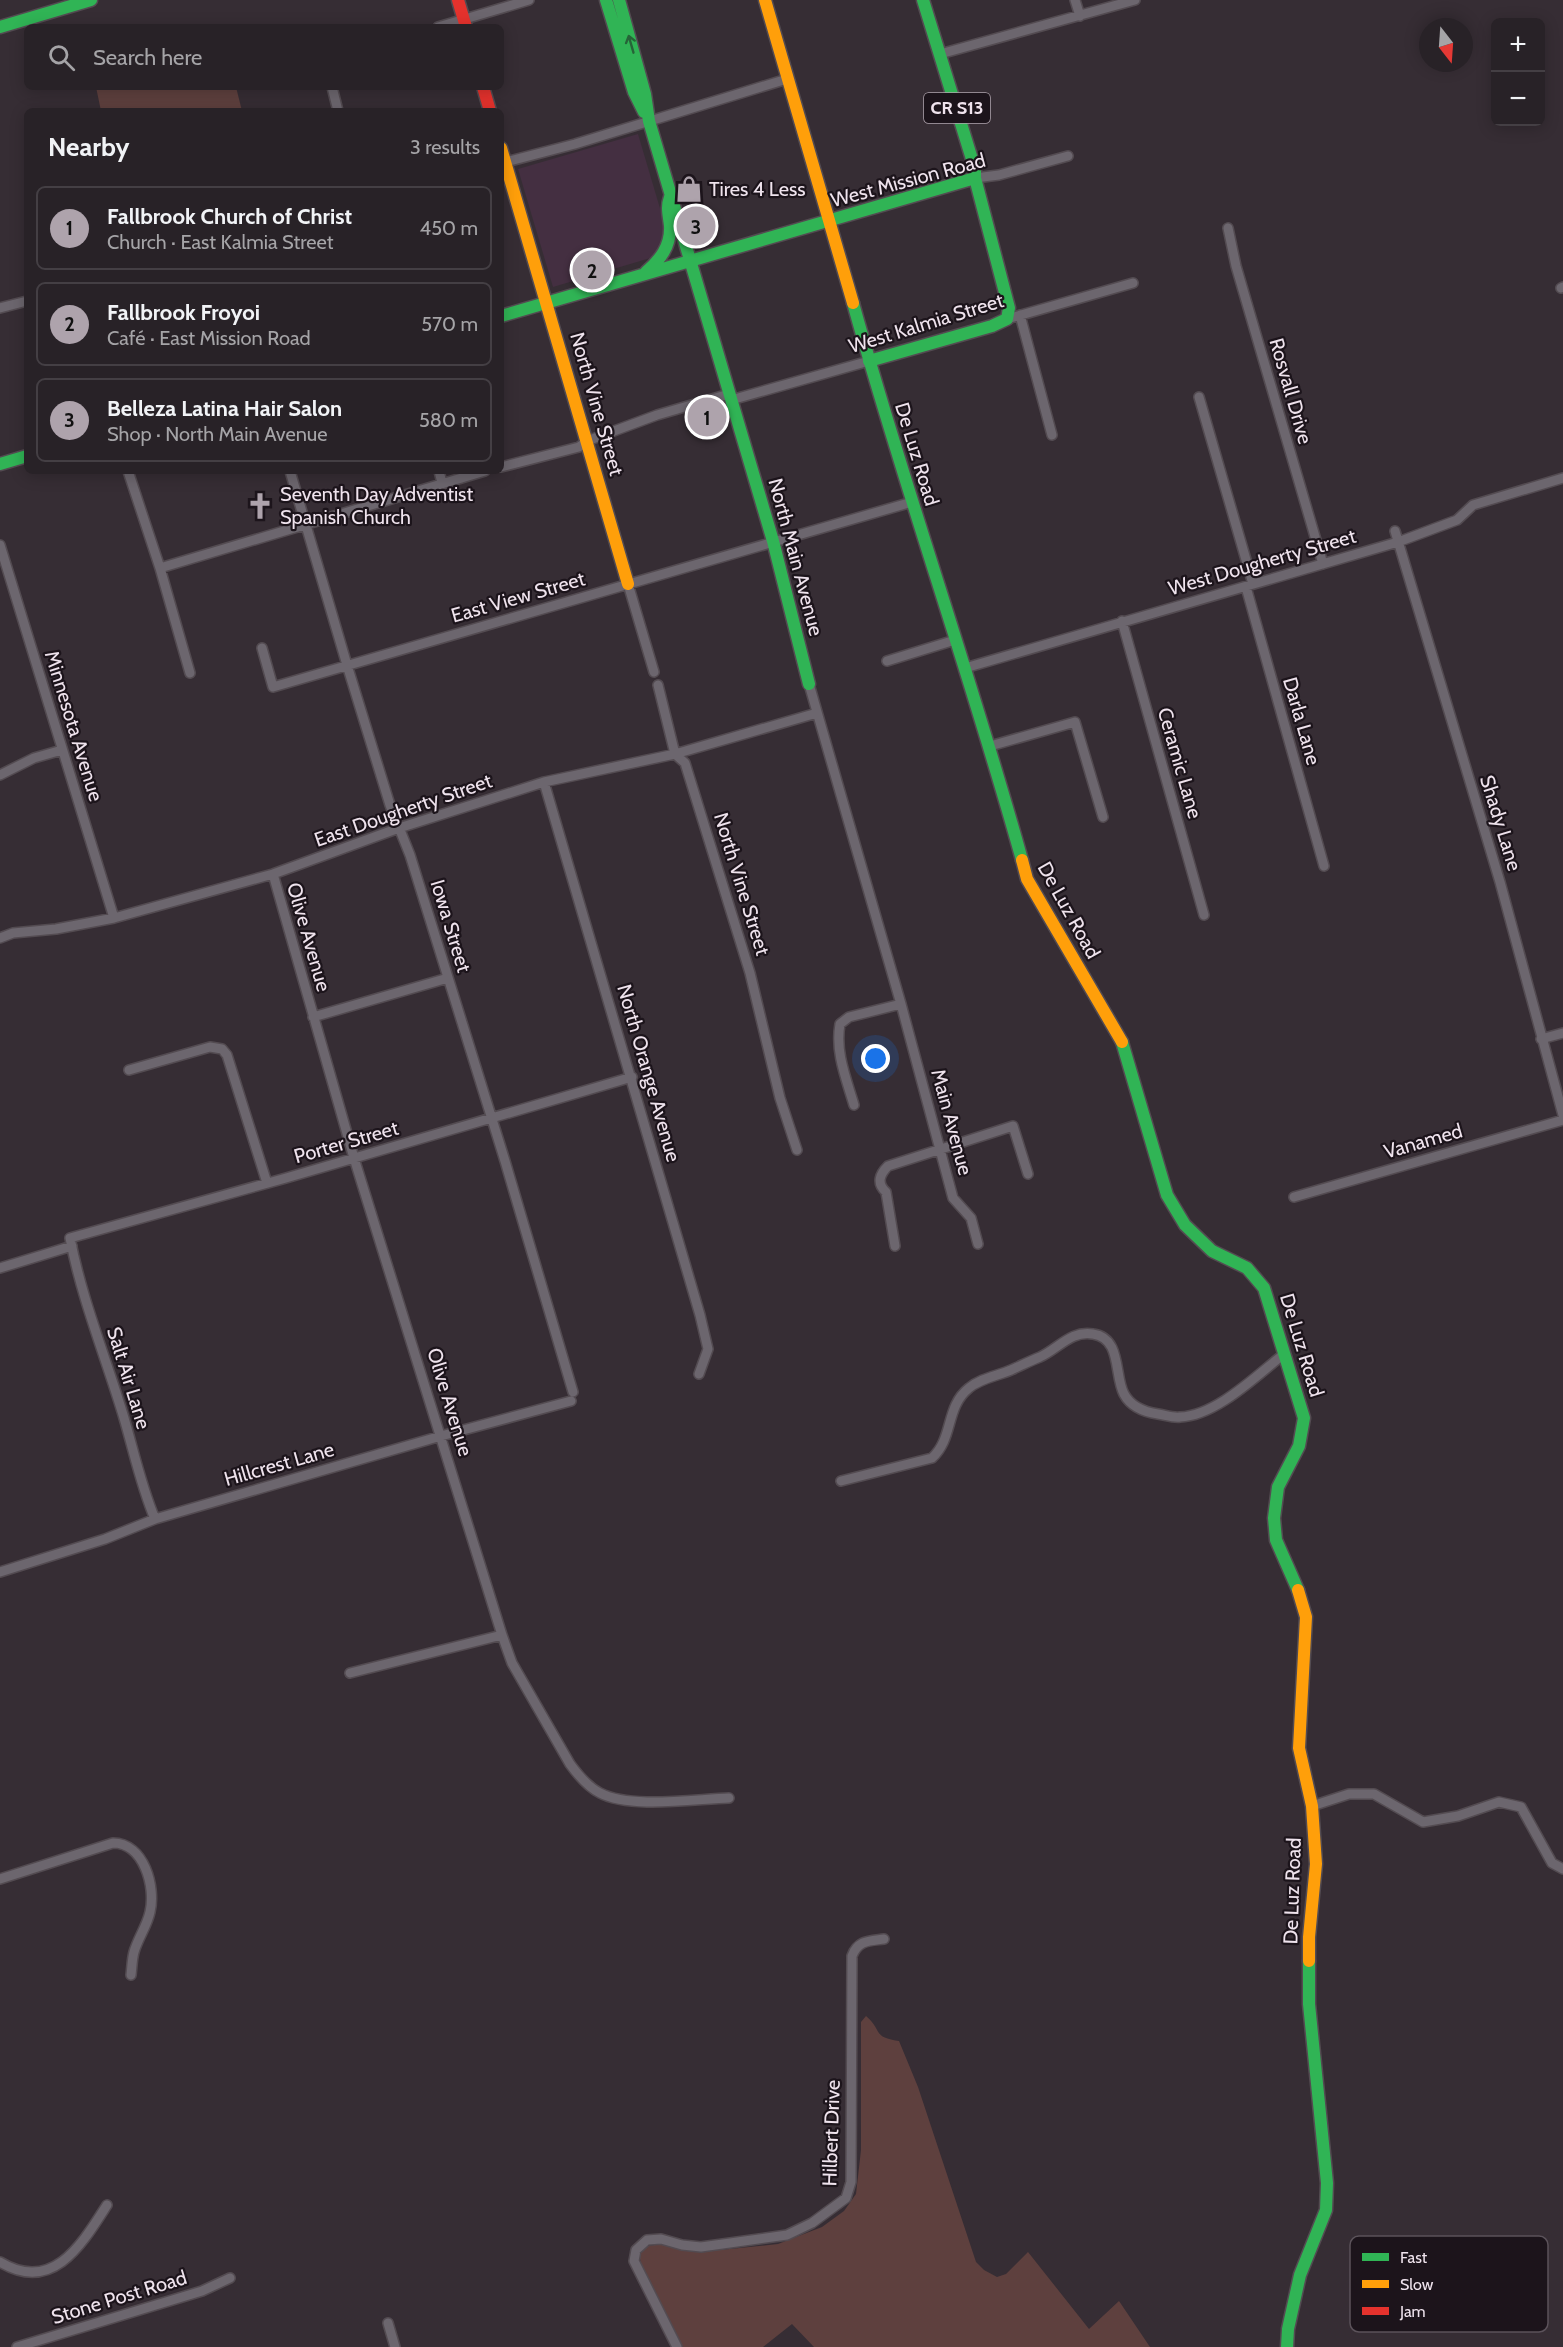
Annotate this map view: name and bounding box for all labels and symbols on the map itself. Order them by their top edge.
north arrow [1419,18,1473,72]
one-way arrow [625,35,636,54]
road number: CR S13 [924,93,990,123]
street label: West Mission Road [828,148,988,212]
shop icon: Tires 4 Less [674,174,704,204]
place label: Tires 4 Less [709,177,805,201]
pin: 3 [676,204,716,248]
pin: 2 [572,248,612,292]
street label: West Kalmia Street [846,288,1007,358]
street label: North Vine Street [565,330,629,479]
street label: Rosvall Drive [1264,335,1318,447]
pin: 1 [688,394,726,440]
street label: De Luz Road [890,399,944,509]
street label: North Main Avenue [763,476,829,638]
place label: Seventh Day Adventist Spanish Church [280,482,473,529]
church icon: Seventh Day Adventist Spanish Church [245,491,275,521]
street label: West Dougherty Street [1165,524,1359,600]
street label: East View Street [448,566,588,628]
street label: Minnesota Avenue [40,648,108,804]
street label: Darla Lane [1278,674,1326,768]
street label: Ceramic Lane [1153,705,1207,821]
street label: East Dougherty Street [311,768,495,852]
street label: Shady Lane [1475,772,1527,874]
street label: North Vine Street [709,810,775,958]
street label: De Luz Road [1033,857,1105,963]
street label: Iowa Street [426,877,477,975]
street label: Olive Avenue [282,880,336,994]
street label: North Orange Avenue [612,981,686,1165]
your location [861,1044,890,1073]
street label: Main Avenue [926,1066,978,1178]
street label: Porter Street [291,1116,401,1168]
street label: Vanamed [1381,1118,1465,1164]
street label: De Luz Road [1275,1290,1329,1400]
street label: Salt Air Lane [102,1324,156,1432]
street label: Olive Avenue [422,1345,478,1459]
street label: Hillcrest Lane [221,1437,337,1491]
street label: De Luz Road [1278,1837,1306,1945]
street label: Hilbert Drive [817,2079,845,2187]
legend [1350,2236,1548,2332]
text: Fast [1400,2248,1428,2267]
street label: Stone Post Road [49,2265,189,2329]
text: Slow [1400,2275,1434,2294]
text: Jam [1399,2302,1426,2321]

